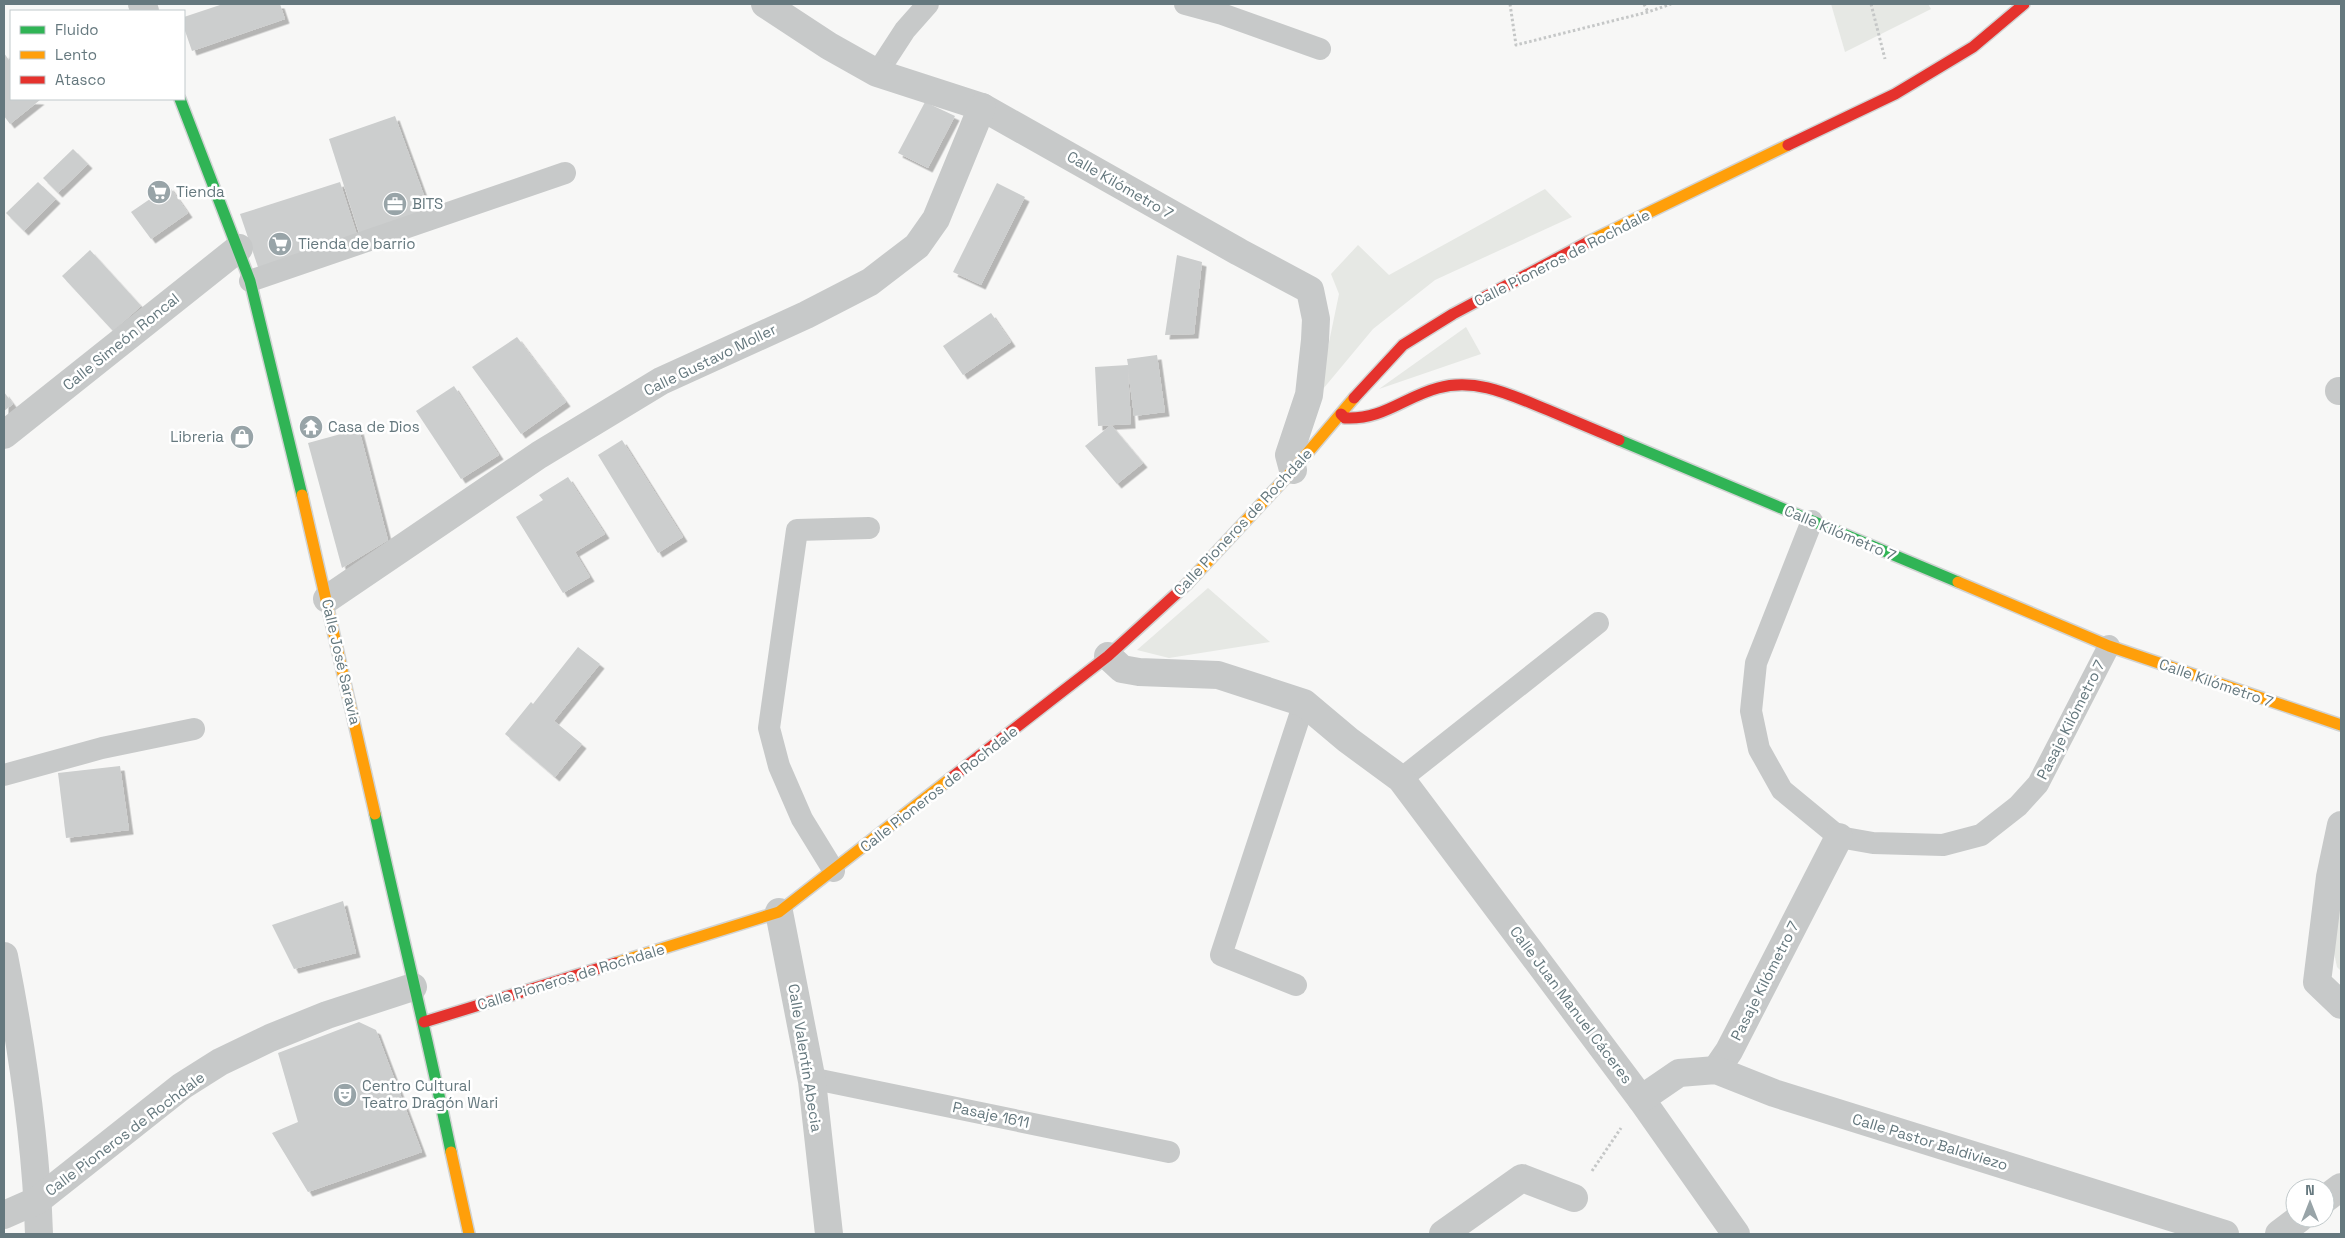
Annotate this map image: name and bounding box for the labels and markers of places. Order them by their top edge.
supermarket icon: Tienda [146,179,172,205]
place label: Tienda [176,182,225,201]
office icon: BITS [382,191,408,217]
place label: BITS [412,194,443,213]
supermarket icon: Tienda de barrio [267,231,293,257]
place label: Tienda de barrio [298,234,416,253]
temple icon: Casa de Dios [298,414,324,440]
place label: Casa de Dios [328,417,420,436]
shop icon: Libreria [229,424,255,450]
place label: Libreria [170,427,224,446]
place label: Centro Cultural Teatro Dragón Wari [362,1076,498,1112]
theatre icon: Centro Cultural Teatro Dragón Wari [332,1082,358,1108]

